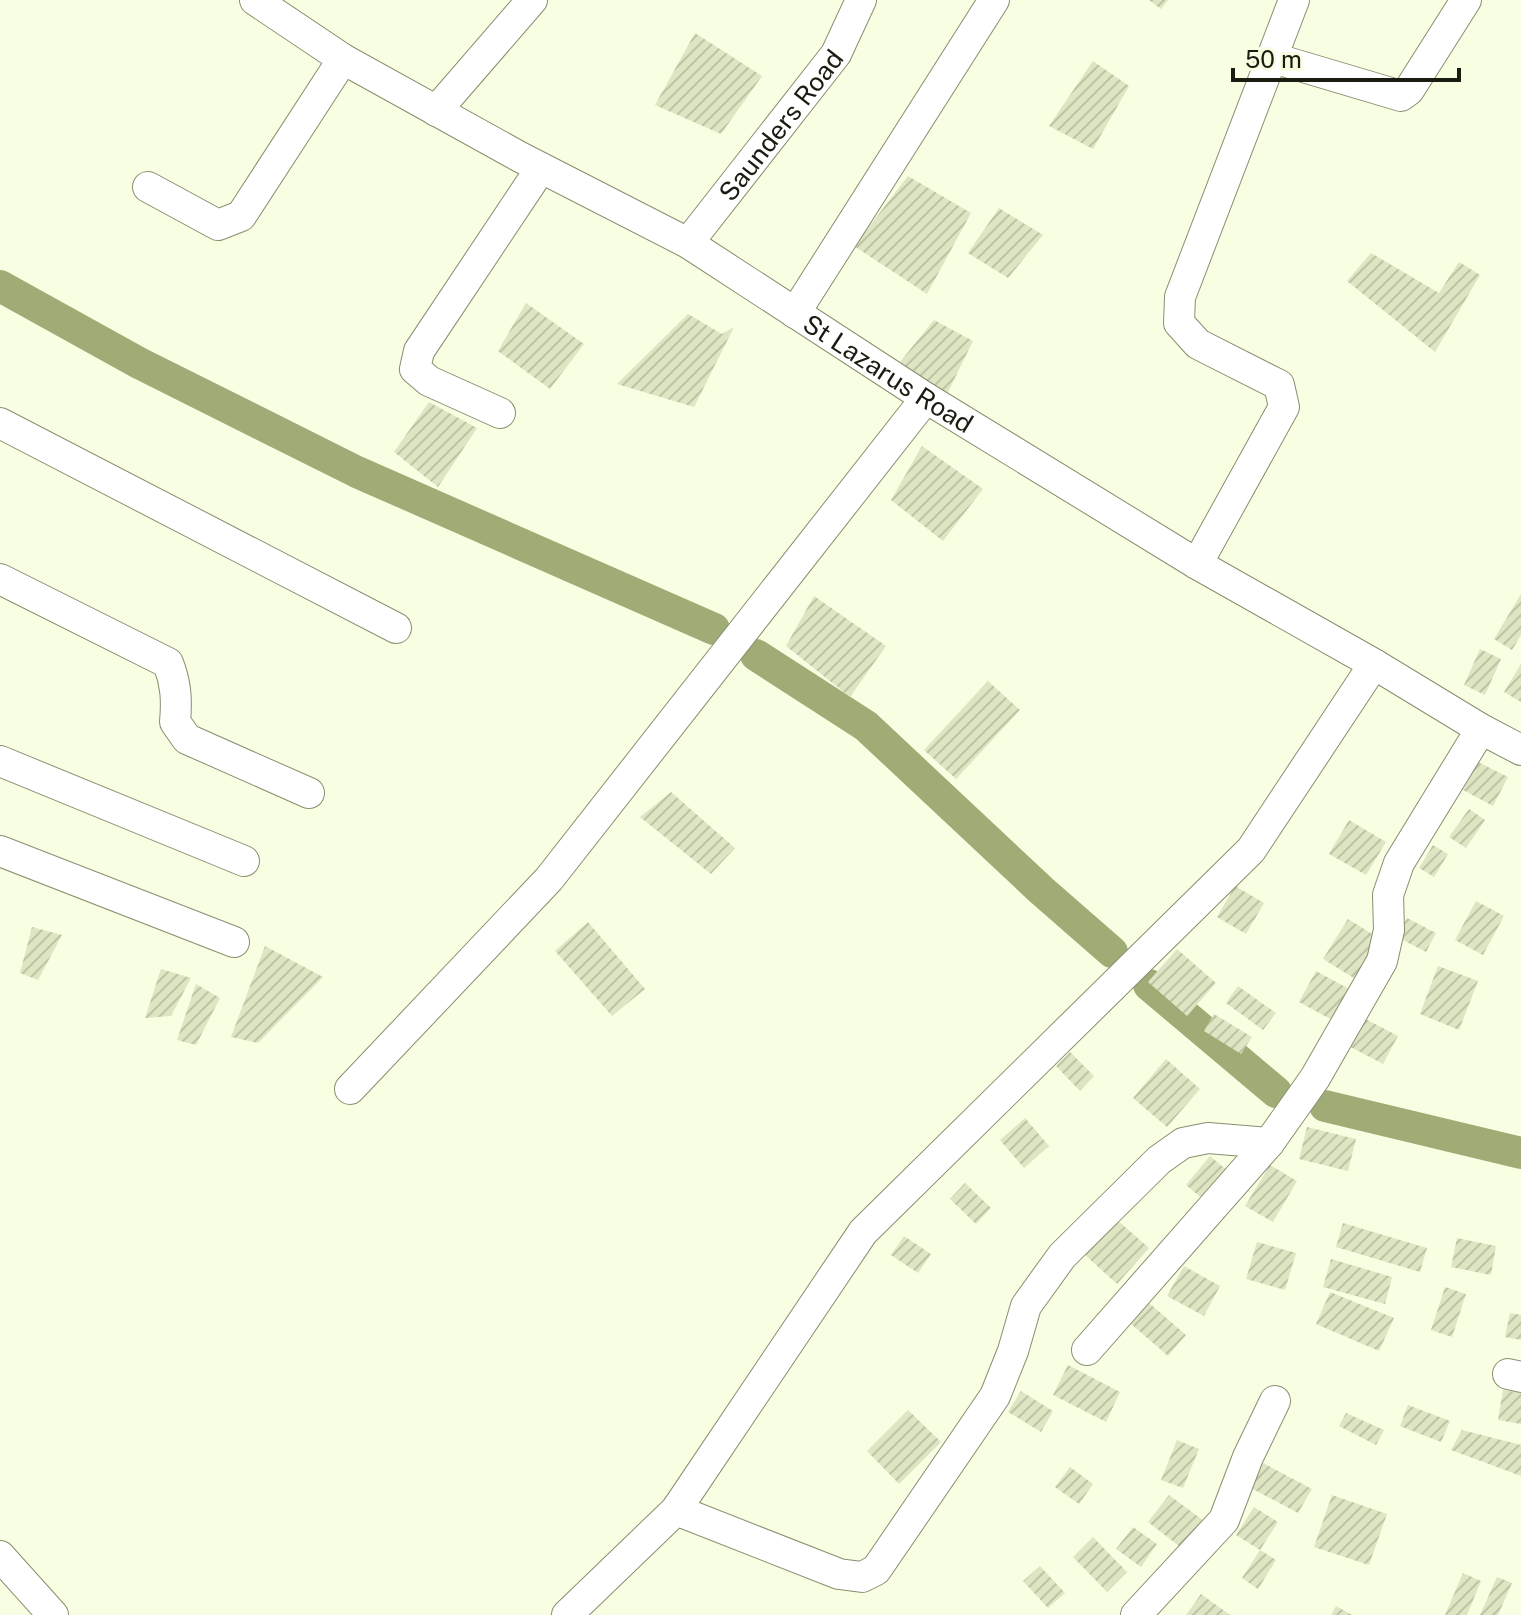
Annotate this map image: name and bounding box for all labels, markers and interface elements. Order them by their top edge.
scale bar [1233,32,1459,82]
street label: Saunders Road [712,43,849,207]
text: 50 m [1245,45,1302,73]
street label: St Lazarus Road [798,307,979,439]

